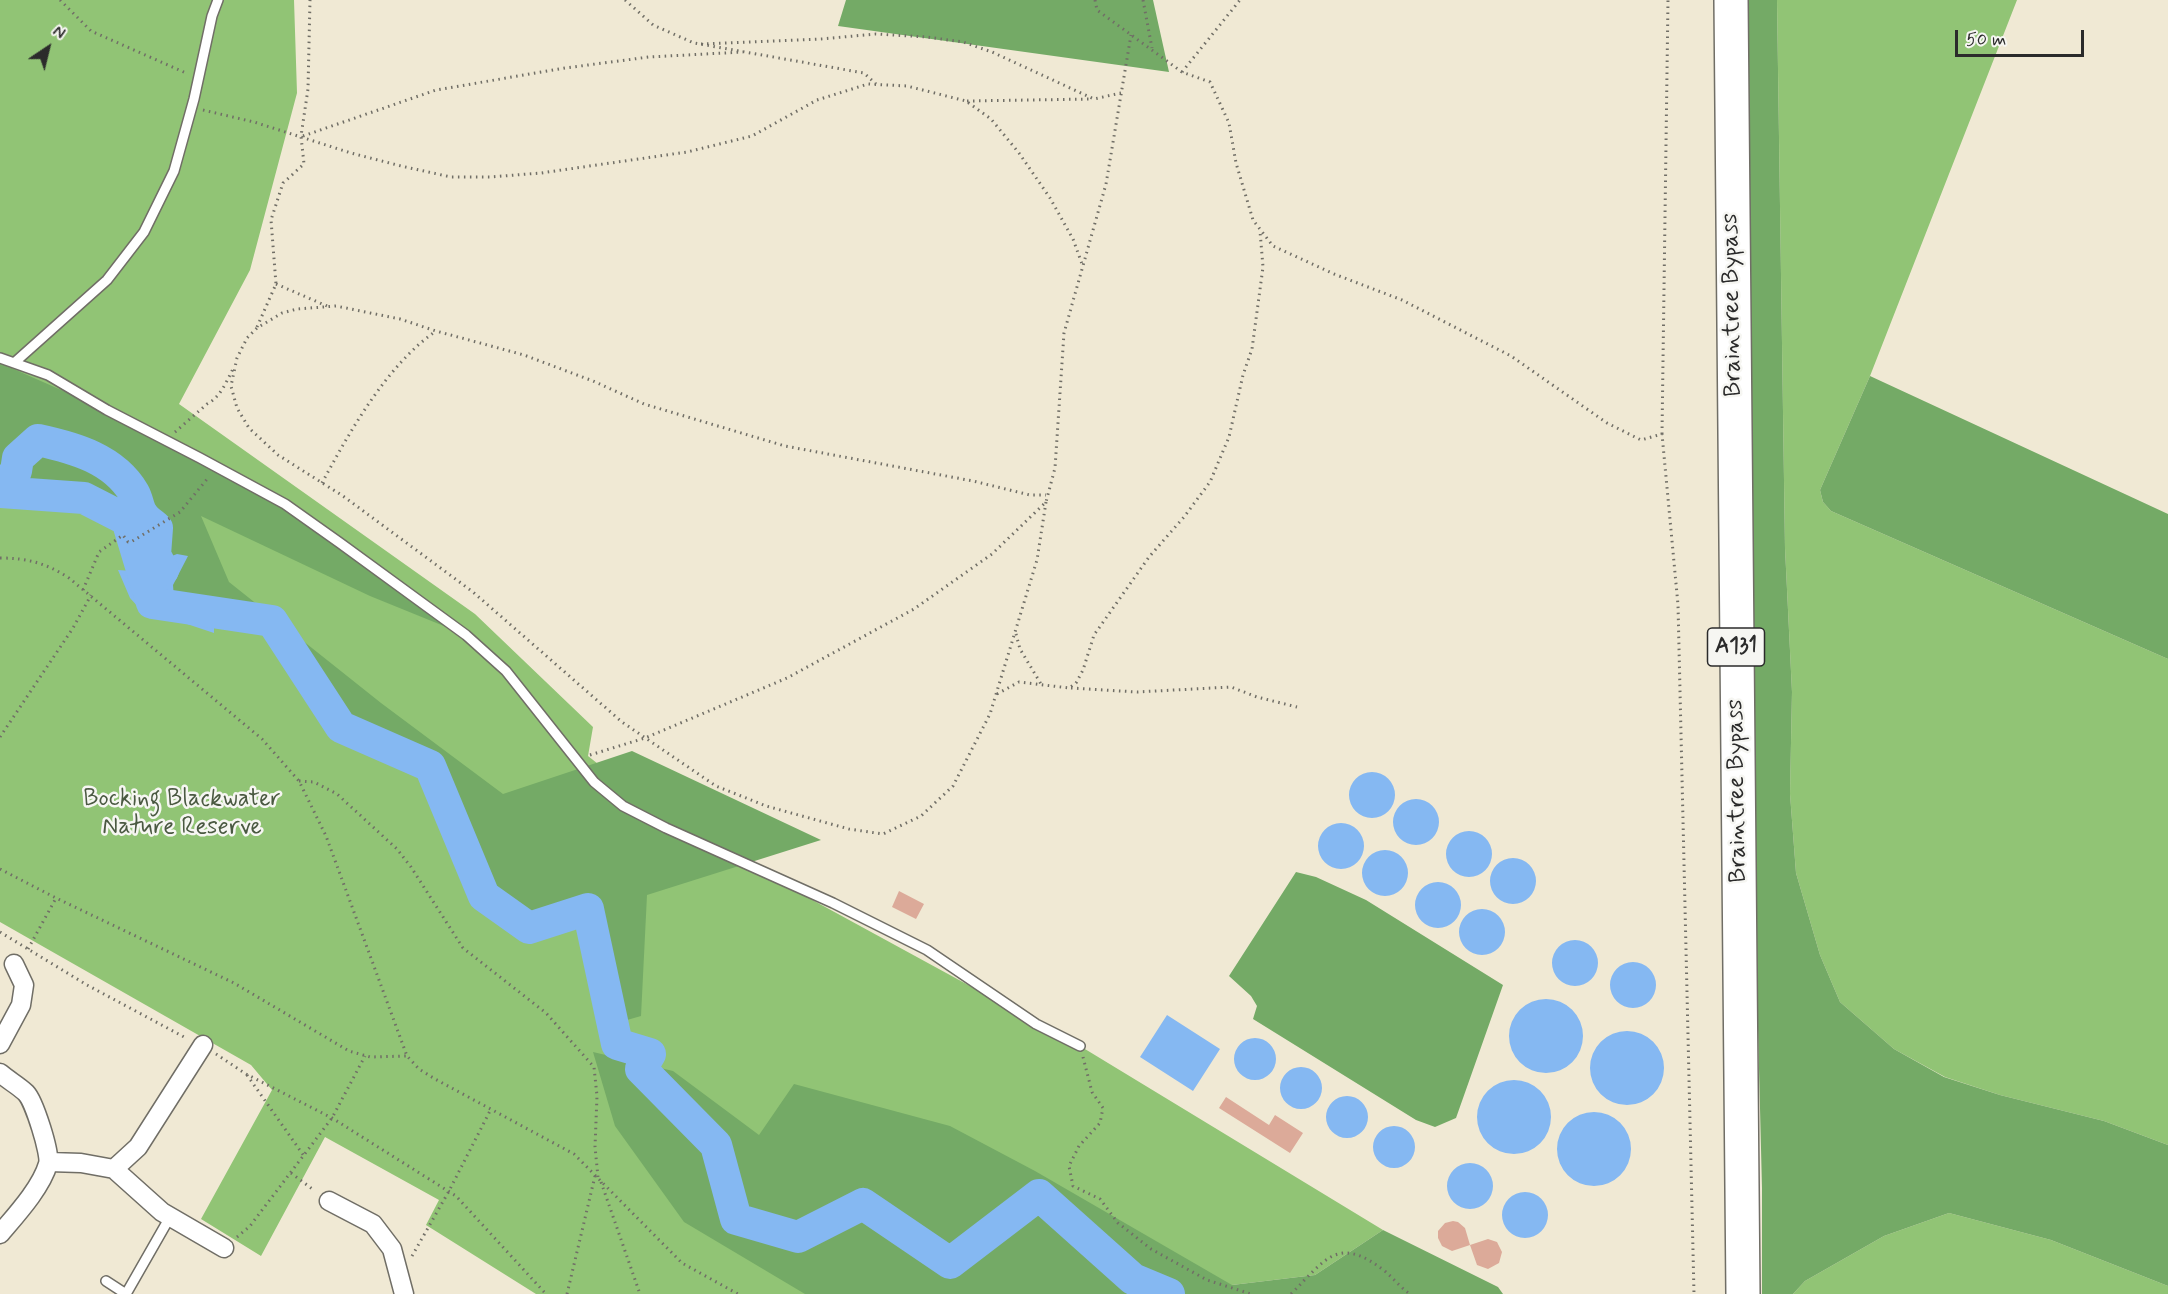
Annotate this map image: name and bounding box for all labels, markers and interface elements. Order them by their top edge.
north arrow [18,18,78,78]
scale bar [1958,18,2087,56]
text: N [48,21,69,45]
text: 50 m [1966,28,2006,52]
street label: Braintree Bypass [1717,213,1749,397]
road number: A131 [1708,628,1764,666]
street label: Braintree Bypass [1722,699,1754,883]
park label: Bocking Blackwater Nature Reserve [83,786,281,842]

